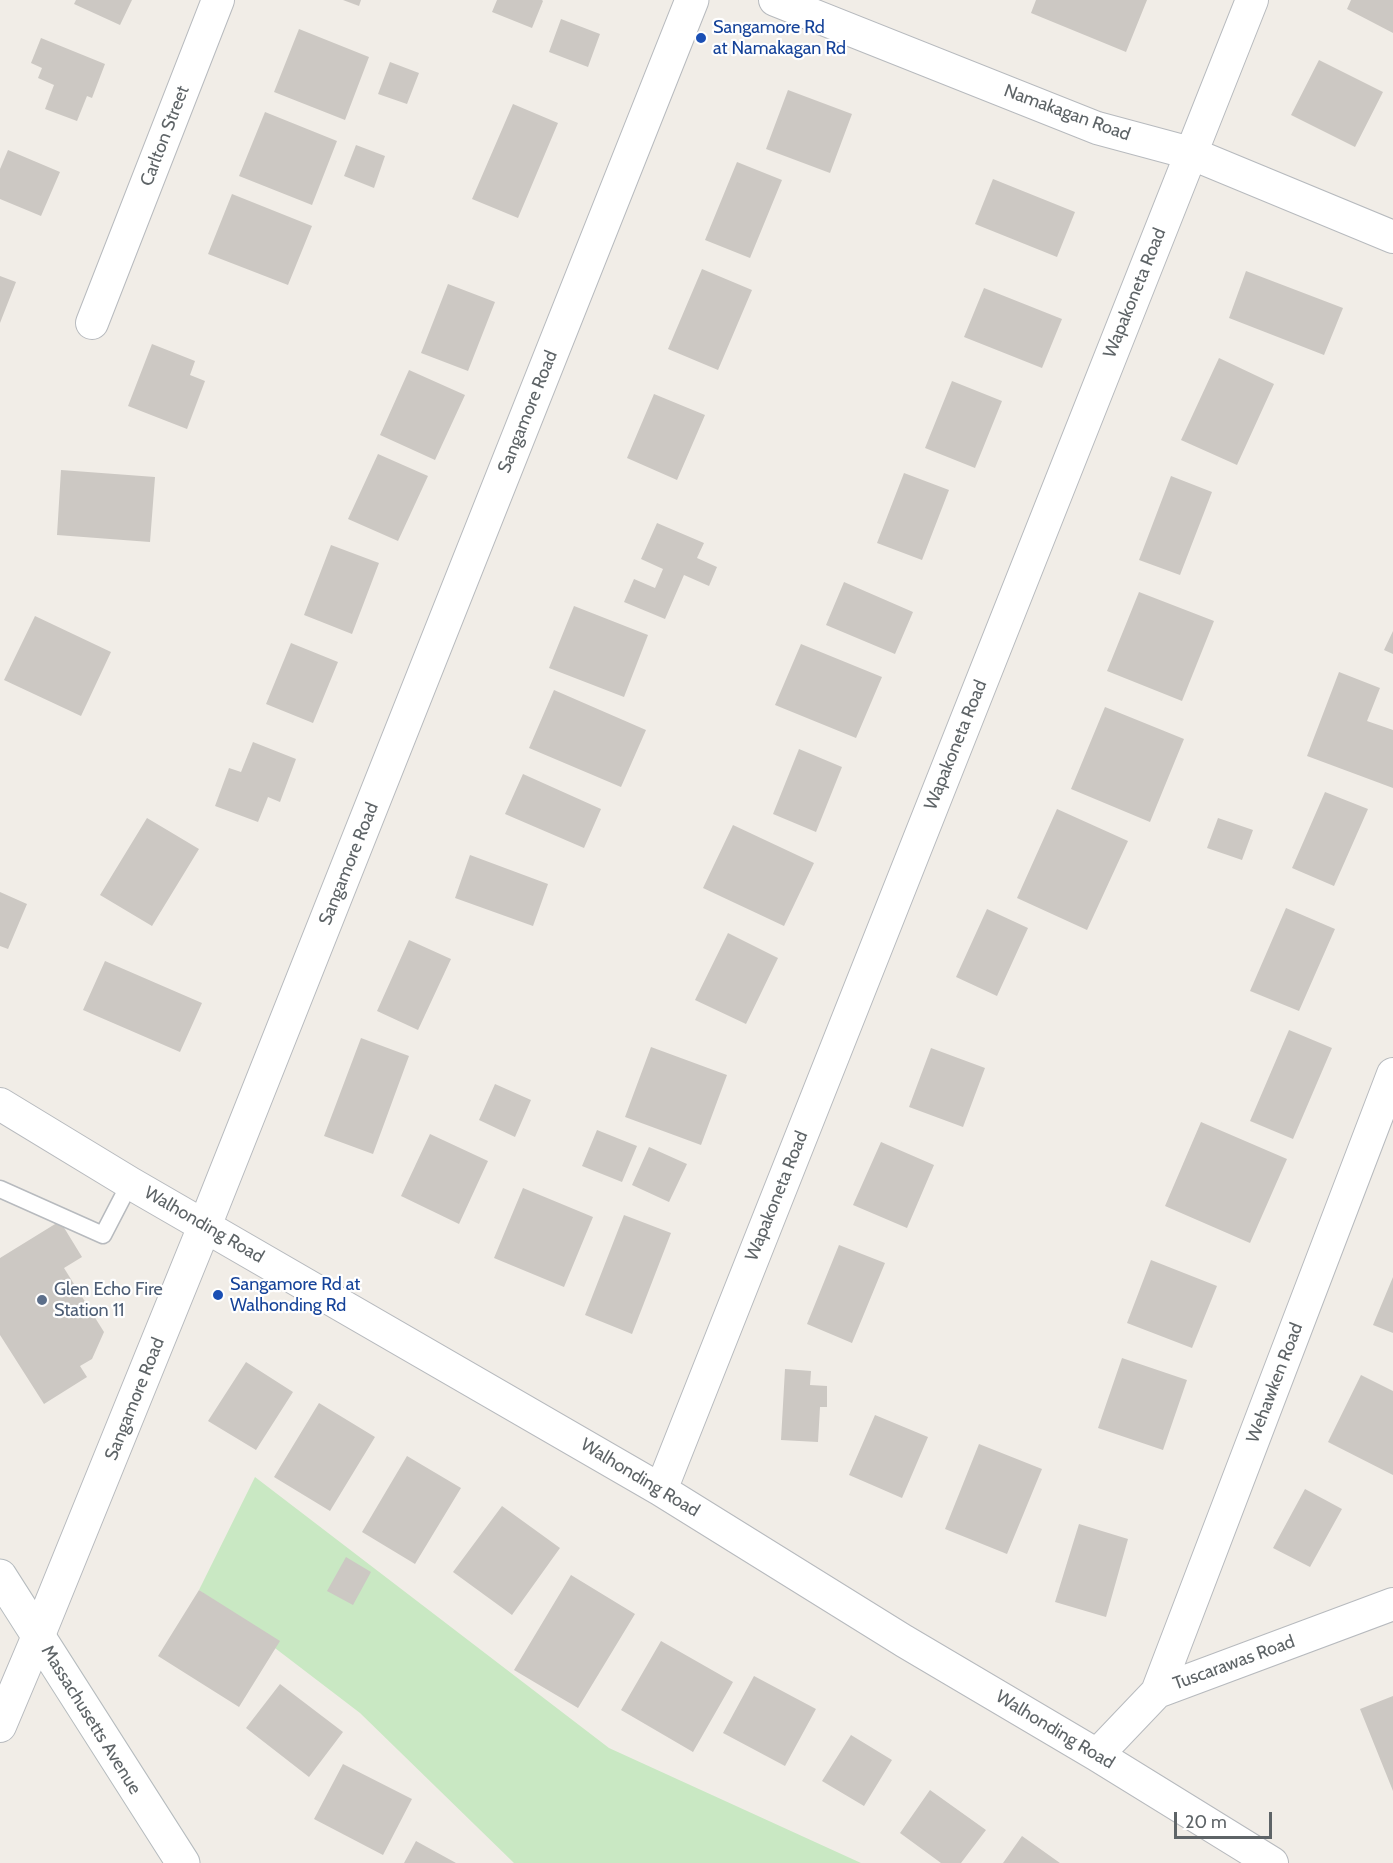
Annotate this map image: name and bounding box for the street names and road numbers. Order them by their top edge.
street label: Namakagan Road [1001,80,1133,146]
street label: Carlton Street [136,83,194,189]
street label: Wapakoneta Road [1099,225,1171,361]
street label: Sangamore Road [494,348,562,476]
street label: Wapakoneta Road [920,677,992,813]
street label: Sangamore Road [315,800,383,928]
street label: Wapakoneta Road [741,1128,813,1264]
street label: Walhonding Road [140,1182,268,1268]
street label: Wehawken Road [1242,1320,1308,1446]
street label: Sangamore Road [101,1335,169,1463]
street label: Walhonding Road [577,1434,703,1522]
street label: Tuscarawas Road [1170,1631,1298,1695]
street label: Massachusetts Avenue [36,1642,146,1798]
street label: Walhonding Road [992,1686,1118,1774]

